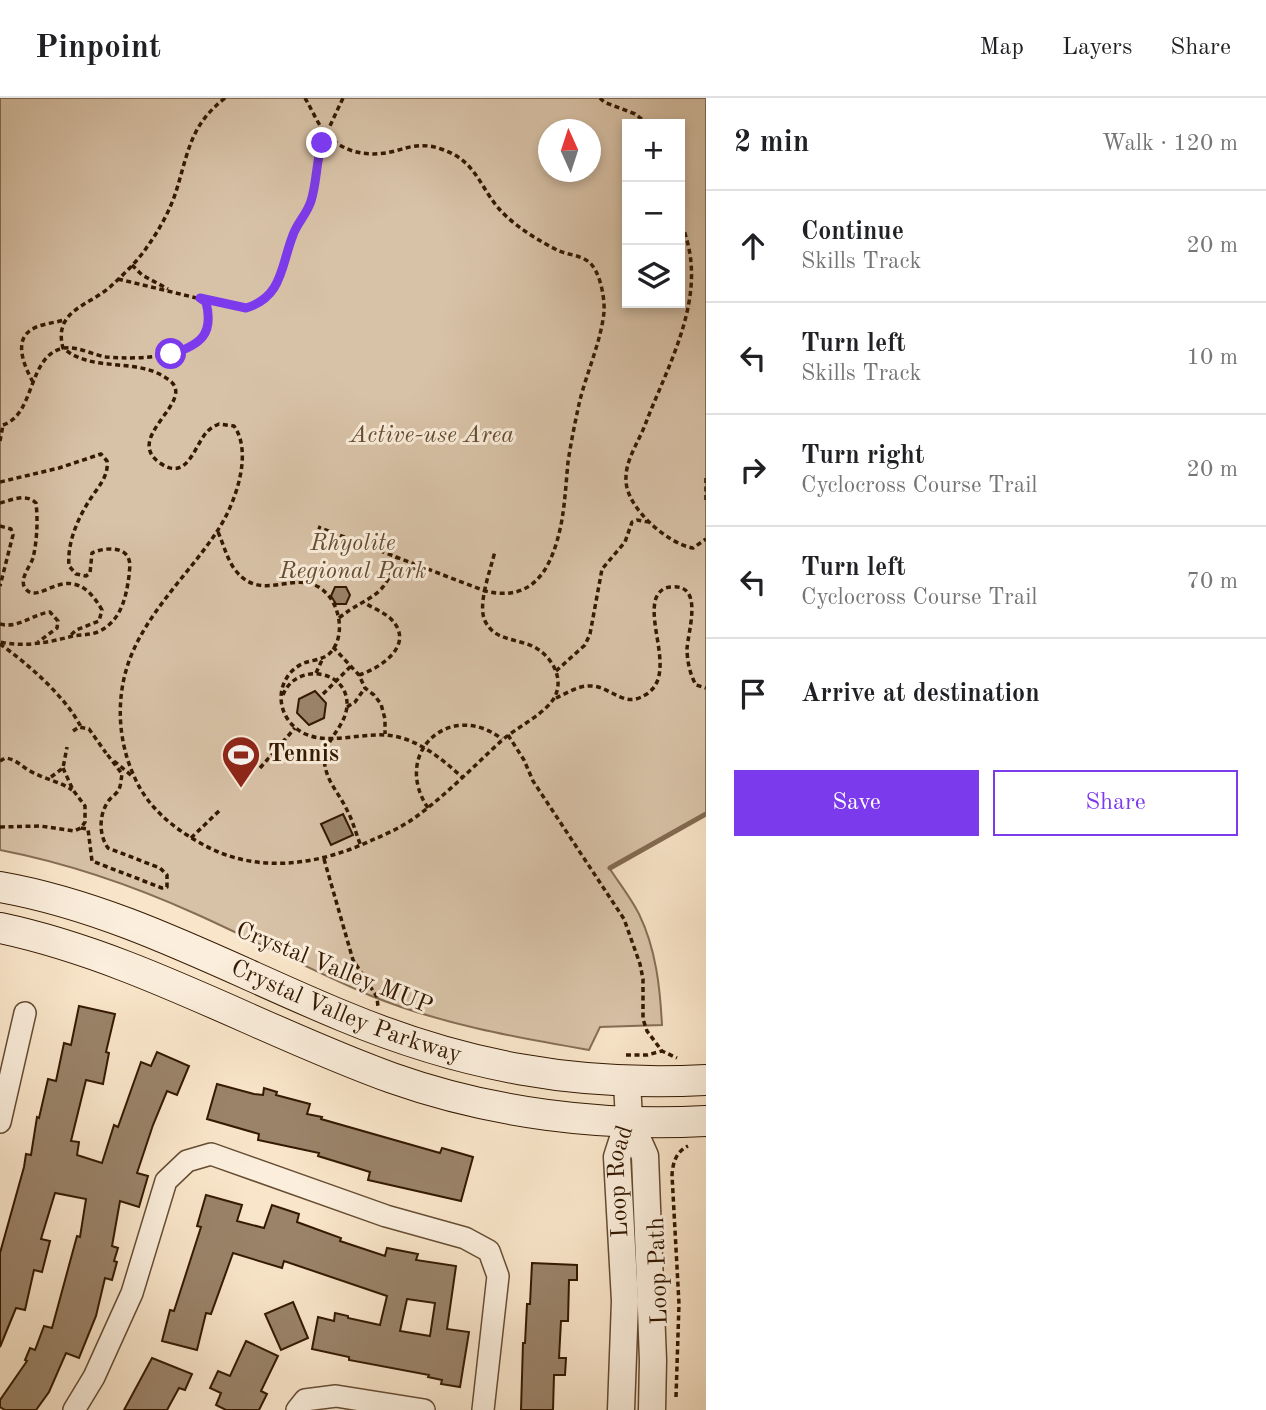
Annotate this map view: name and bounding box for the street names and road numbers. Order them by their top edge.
street label: Crystal Valley MUP [232,919,436,1019]
street label: Crystal Valley Parkway [227,956,464,1068]
street label: Loop Road [604,1123,638,1238]
street label: Loop Path [645,1217,673,1325]

